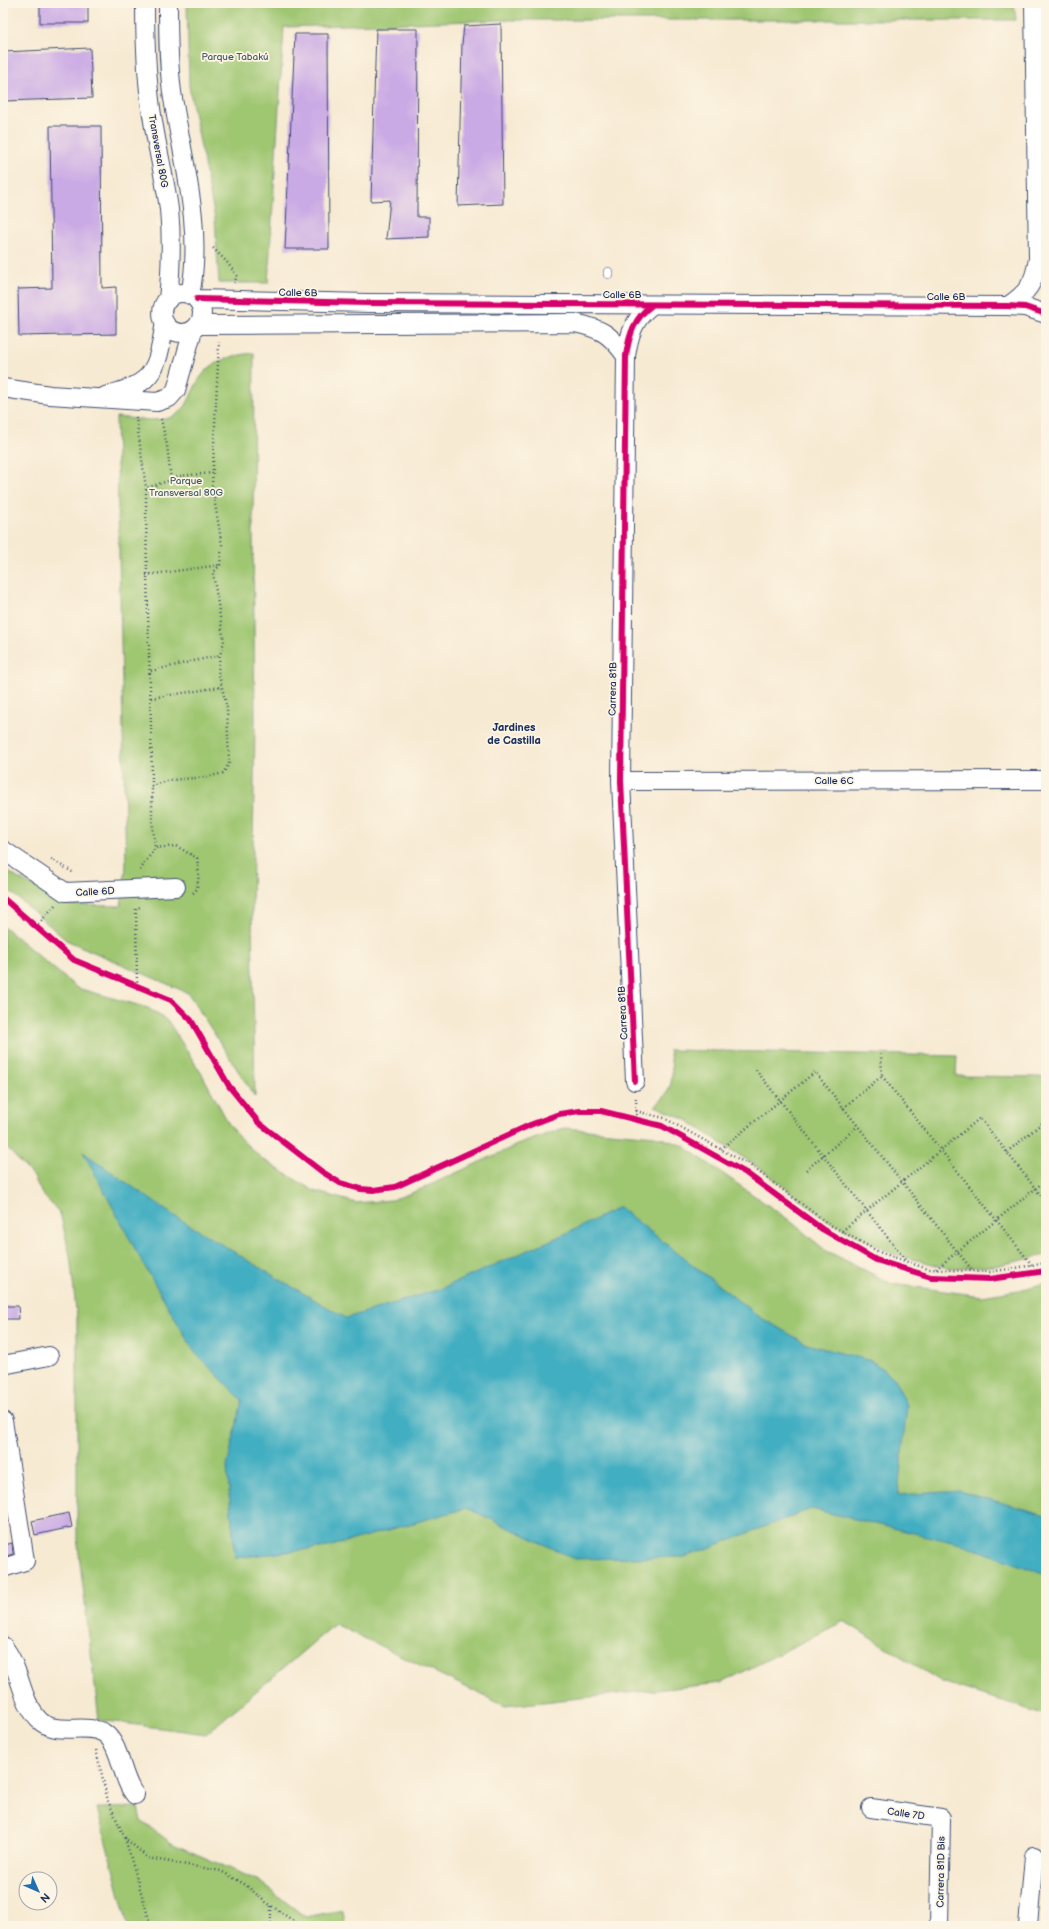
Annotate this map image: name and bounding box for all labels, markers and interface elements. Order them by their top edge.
park label: Parque Tabakú [202,51,268,63]
street label: Transversal 80G [146,114,170,189]
street label: Calle 6B [279,287,318,299]
street label: Calle 6B [603,289,642,301]
street label: Calle 6B [927,291,966,303]
park label: Parque Transversal 80G [149,475,224,499]
street label: Carrera 81B [607,662,619,716]
district label: Jardines de Castilla [487,721,541,747]
street label: Calle 6C [814,775,854,787]
street label: Calle 6D [75,885,115,899]
street label: Carrera 81B [616,986,630,1040]
street label: Calle 7D [886,1805,925,1823]
street label: Carrera 81D Bis [934,1836,948,1908]
north arrow [18,1871,58,1911]
text: N [37,1890,52,1905]

